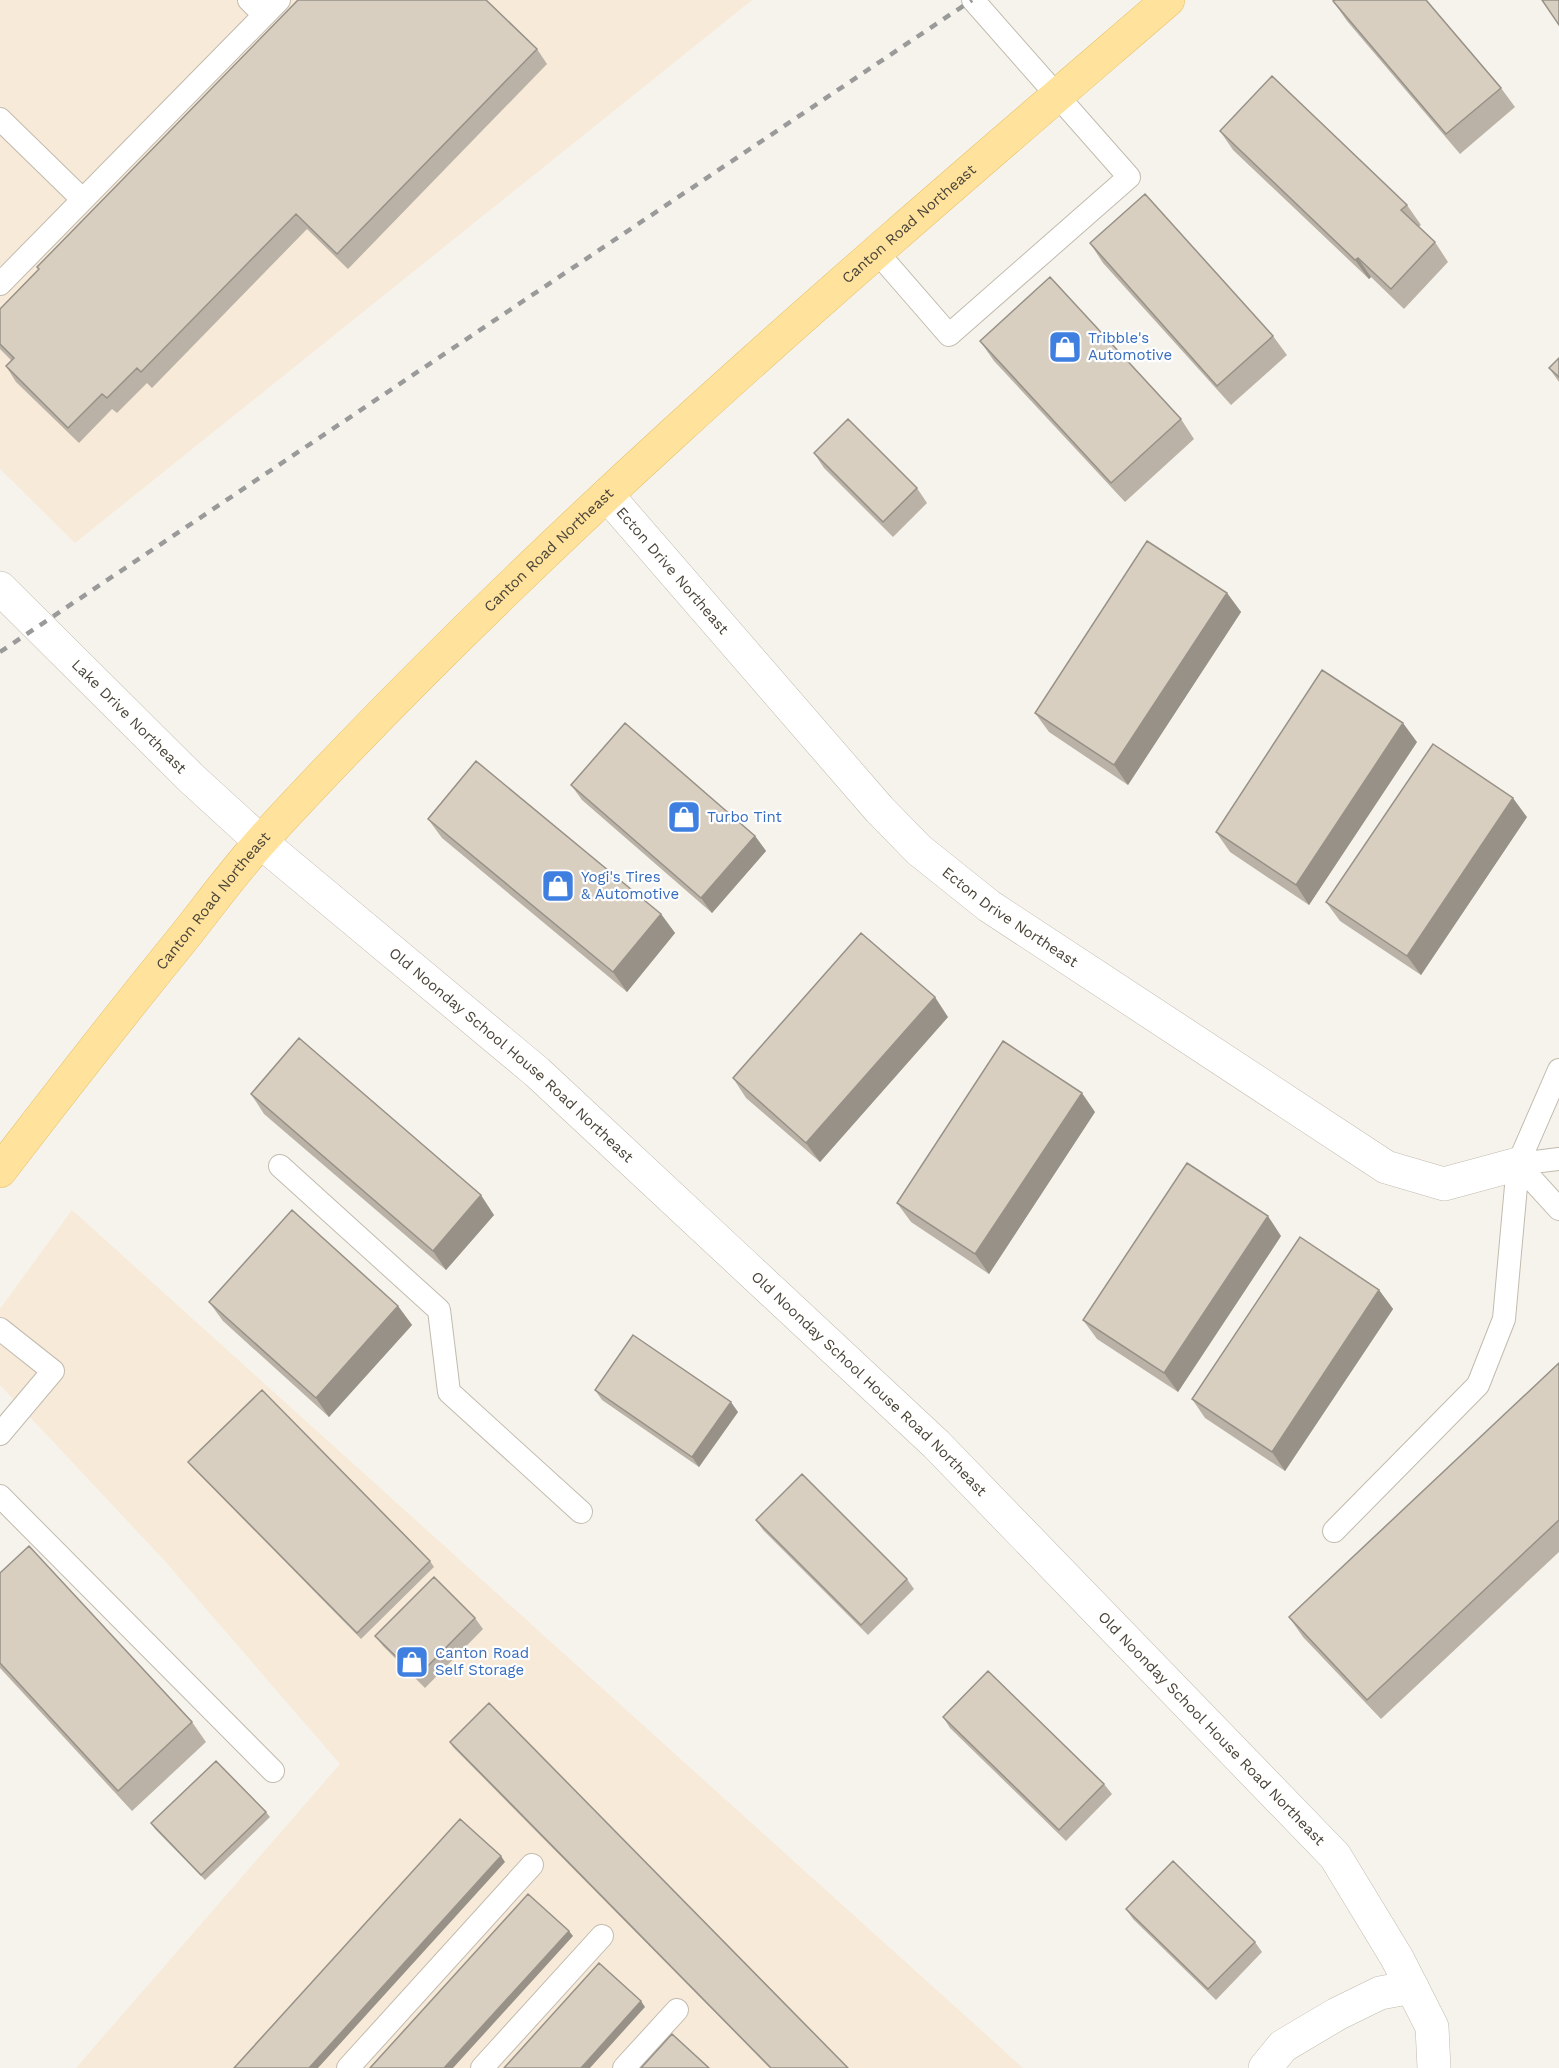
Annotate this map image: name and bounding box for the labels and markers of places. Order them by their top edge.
shop icon: Tribble's Automotive [1047,329,1083,365]
place label: Tribble's Automotive [1088,329,1172,364]
shop icon: Turbo Tint [666,799,702,835]
place label: Turbo Tint [707,808,783,826]
shop icon: Yogi's Tires & Automotive [540,868,576,904]
place label: Yogi's Tires & Automotive [581,868,679,903]
shop icon: Canton Road Self Storage [394,1644,430,1680]
place label: Canton Road Self Storage [435,1644,529,1679]

